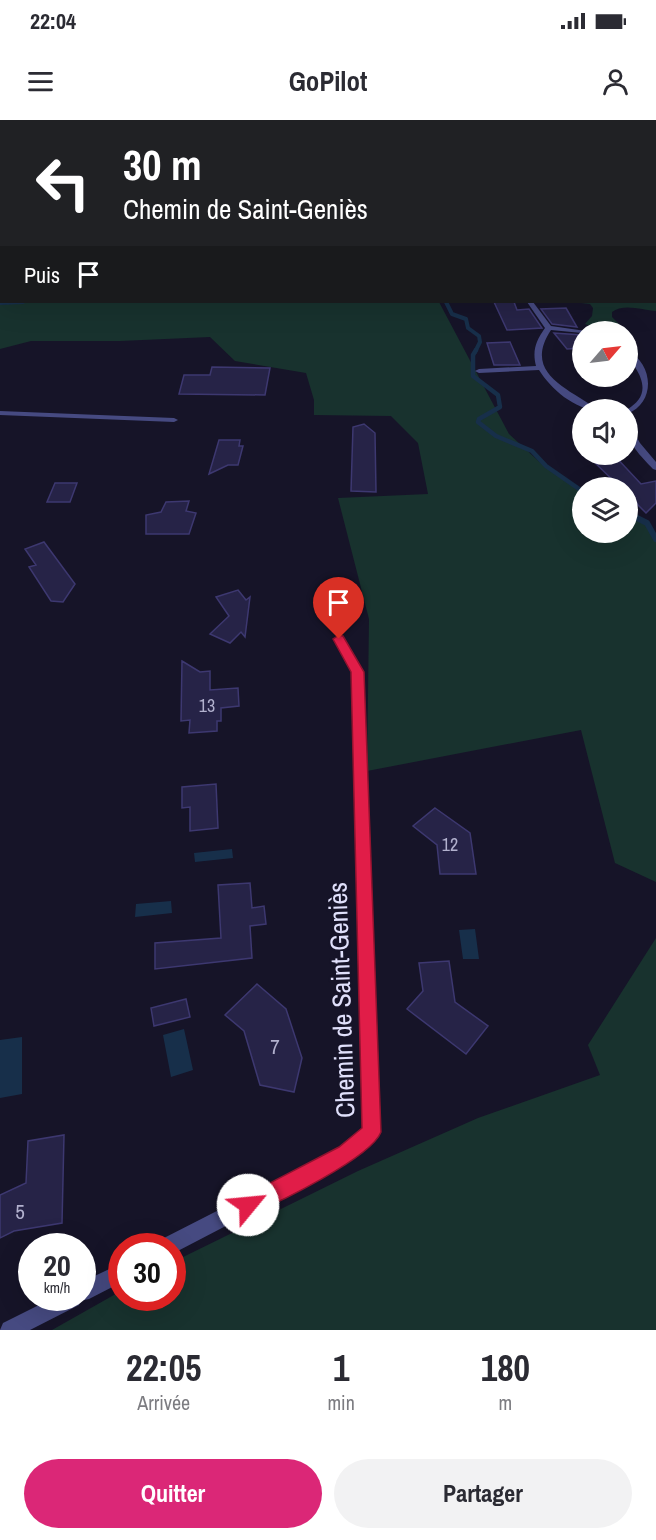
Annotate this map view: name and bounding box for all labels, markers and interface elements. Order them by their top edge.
text: 22:04 [30,6,76,36]
text: GoPilot [289,63,367,99]
icon: menu [24,65,57,98]
icon: person [599,65,632,98]
text: 30 m [123,137,202,193]
icon: left [24,144,102,222]
text: Chemin de Saint-Geniès [123,191,368,227]
icon: arrive [72,258,105,291]
text: Puis [24,260,60,290]
north arrow [572,321,638,387]
map controls [572,321,638,543]
button: sound [572,399,638,465]
button: layers [572,477,638,543]
pin [313,577,364,639]
icon: arrive [322,586,355,619]
house number: 13 [199,693,215,718]
house number: 12 [442,832,458,857]
street label: Chemin de Saint-Geniès [319,882,363,1118]
house number: 7 [270,1032,280,1061]
position arrow [216,1173,280,1237]
house number: 5 [15,1197,25,1226]
speed limit sign: 30 [108,1233,186,1311]
text: 20 [43,1245,71,1285]
text: km/h [44,1277,70,1298]
text: 22:05 [126,1344,201,1392]
text: 1 [333,1344,349,1392]
text: 180 [481,1344,530,1392]
text: Arrivée [137,1389,190,1416]
text: min [327,1389,355,1416]
text: m [499,1389,512,1416]
button: Quitter [24,1459,322,1528]
button: Partager [334,1459,632,1528]

